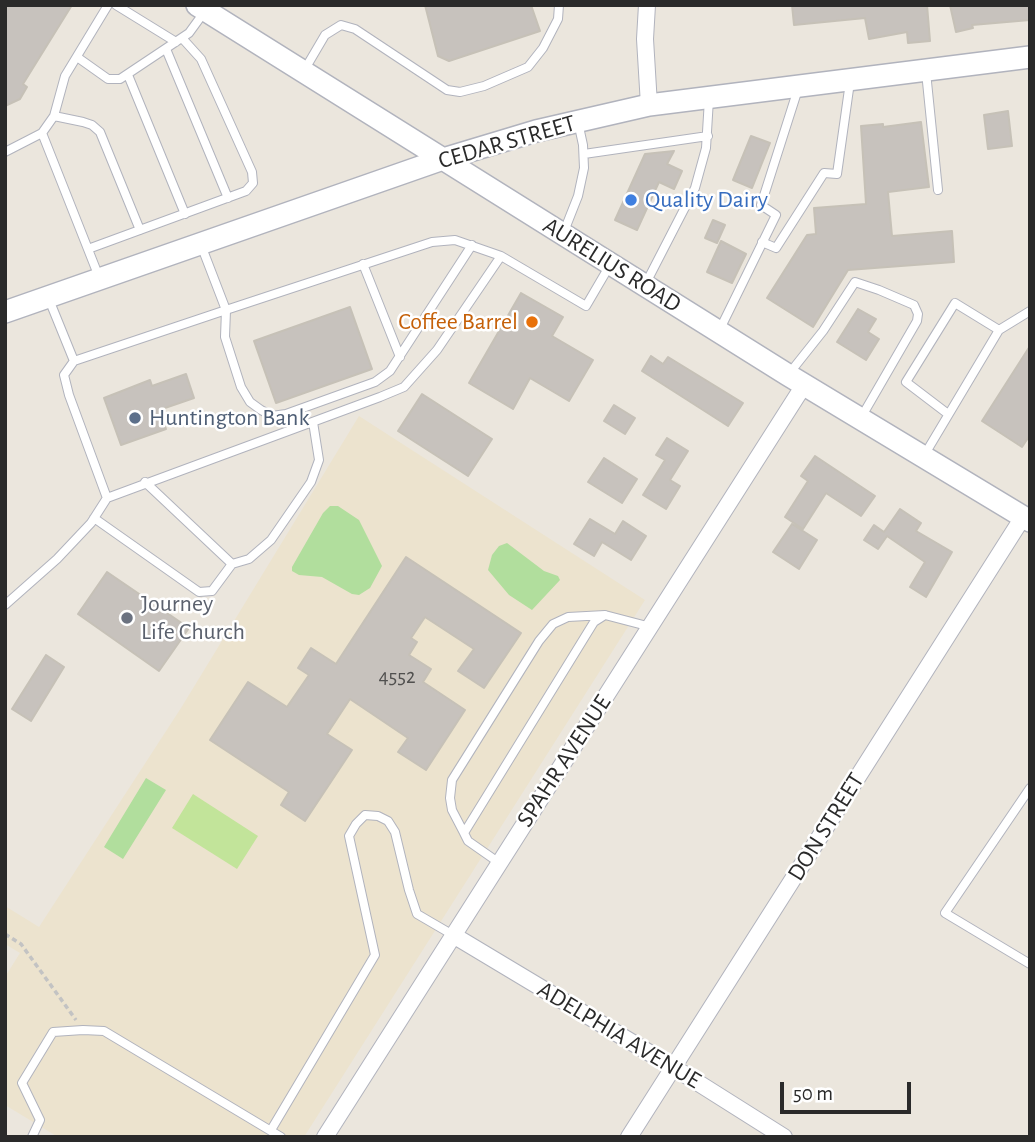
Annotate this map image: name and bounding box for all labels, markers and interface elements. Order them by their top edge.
street label: CEDAR STREET [435,109,579,175]
place label: Quality Dairy [645,186,768,214]
marker: Quality Dairy [623,192,639,208]
street label: AURELIUS ROAD [538,211,686,319]
place label: Coffee Barrel [398,308,518,336]
marker: Coffee Barrel [524,314,540,330]
place label: Huntington Bank [149,404,309,432]
marker: Huntington Bank [127,410,143,426]
place label: Journey Life Church [141,590,245,646]
marker: Journey Life Church [119,610,135,626]
house number: 4552 [378,664,416,690]
street label: SPAHR AVENUE [511,690,617,832]
street label: DON STREET [781,768,871,886]
street label: ADELPHIA AVENUE [532,975,706,1095]
scale bar [783,1068,914,1112]
text: 50 m [793,1083,833,1104]

